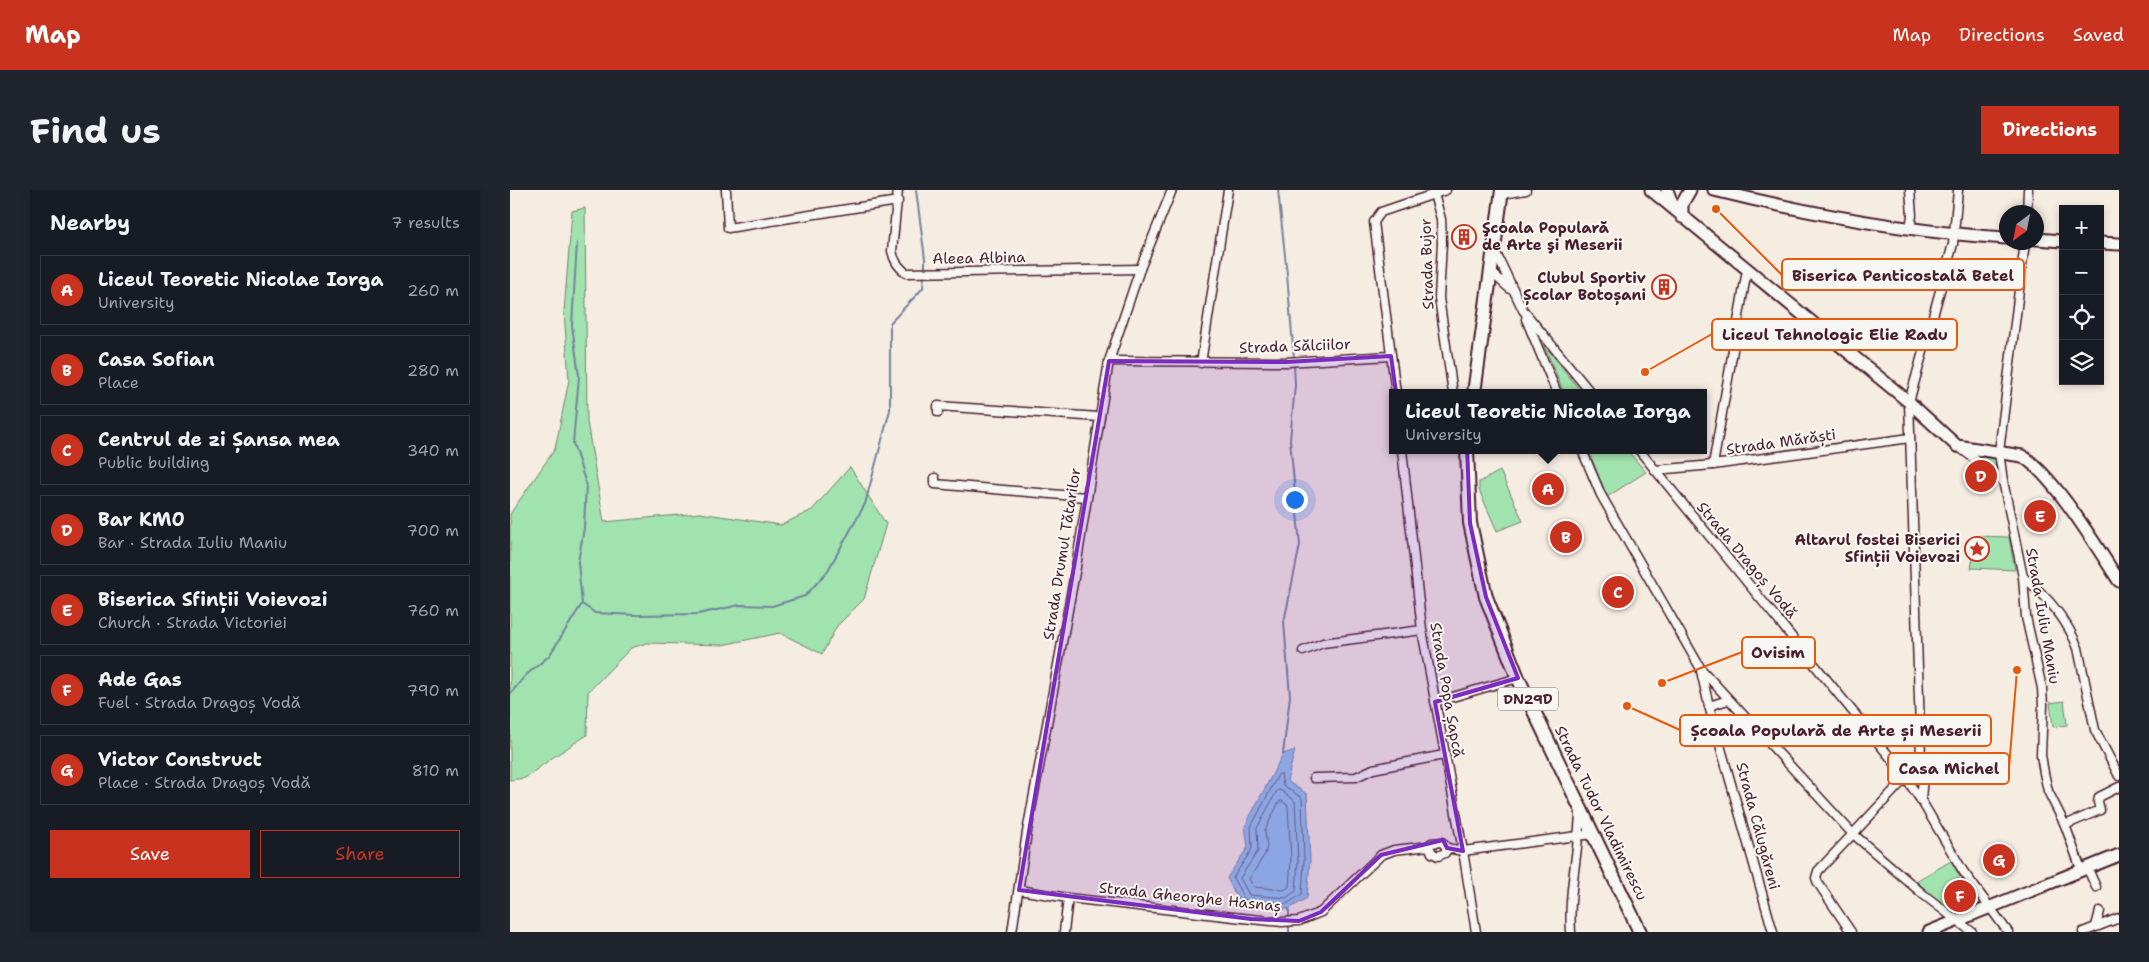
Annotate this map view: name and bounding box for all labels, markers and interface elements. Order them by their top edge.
text: Map [25,19,81,51]
text: Map [1893,23,1931,47]
text: Directions [1959,23,2045,47]
text: Saved [2073,23,2124,47]
button: Directions [1981,106,2119,154]
text: Find us [30,107,161,154]
north arrow [1999,205,2044,250]
map controls [2059,205,2104,385]
button: + [2059,205,2104,250]
text: Nearby [50,209,130,237]
text: 7 results [391,212,460,233]
street label: Strada Bujor [1415,218,1439,310]
place label: Şcoala Populară de Arte şi Meserii [1482,218,1623,255]
building icon: Şcoala Populară de Arte şi Meserii [1451,224,1477,250]
street label: Aleea Albina [932,247,1026,269]
button: − [2059,250,2104,295]
callout: Biserica Penticostală Betel [1782,259,2024,290]
text: Biserica Penticostală Betel [1792,265,2014,286]
text: Liceul Teoretic Nicolae Iorga [98,267,384,292]
place label: Clubul Sportiv Școlar Botoșani [1523,268,1646,306]
building icon: Clubul Sportiv Școlar Botoșani [1651,274,1677,300]
text: A [61,280,73,301]
text: 260 m [407,280,459,301]
text: University [98,292,174,313]
button: locate [2059,295,2104,340]
callout: Liceul Tehnologic Elie Radu [1712,319,1957,350]
text: Liceul Tehnologic Elie Radu [1722,324,1948,345]
street label: Strada Sălciilor [1239,334,1351,358]
button: layers [2059,340,2104,385]
text: Casa Sofian [98,347,215,372]
text: B [62,360,72,381]
text: 280 m [407,360,459,381]
text: Place [98,372,139,393]
popup [1389,389,1707,454]
text: Liceul Teoretic Nicolae Iorga [1405,399,1691,424]
text: University [1405,424,1482,445]
street label: Strada Mărăști [1725,424,1837,461]
text: Centrul de zi Șansa mea [98,427,340,452]
text: C [62,440,72,461]
text: 340 m [407,440,459,461]
text: Public building [98,452,210,473]
pin: D [1965,457,1997,495]
street label: Strada Drumul Tătarilor [1038,466,1086,642]
pin: A [1532,470,1564,508]
your location [1282,487,1308,513]
street label: Strada Dragoș Vodă [1692,497,1802,624]
pin: E [2024,497,2056,535]
text: Bar KM0 [98,507,185,532]
pin: B [1550,518,1582,556]
text: D [61,520,73,541]
text: 700 m [407,520,459,541]
place label: Altarul fostei Biserici Sfinții Voievozi [1794,530,1960,568]
text: Bar · Strada Iuliu Maniu [98,532,287,553]
place icon: Altarul fostei Biserici Sfinții Voievozi [1964,536,1990,562]
street label: Strada Iuliu Maniu [2021,546,2065,686]
pin: C [1602,573,1634,611]
text: Biserica Sfinții Voievozi [98,587,328,612]
text: E [62,600,72,621]
text: 760 m [407,600,459,621]
text: Church · Strada Victoriei [98,612,287,633]
street label: Strada Popa Șapcă [1424,621,1469,760]
callout: Ovisim [1742,637,1815,668]
text: Ovisim [1751,642,1805,663]
text: Ade Gas [98,667,182,692]
text: F [62,680,72,701]
text: 790 m [407,680,459,701]
road number: DN29D [1498,688,1558,710]
text: Fuel · Strada Dragoș Vodă [98,692,301,713]
callout: Școala Populară de Arte și Meserii [1680,715,1991,746]
text: Școala Populară de Arte și Meserii [1690,720,1982,742]
street label: Strada Tudor Vladimirescu [1550,722,1652,904]
text: Victor Construct [98,747,262,772]
callout: Casa Michel [1888,753,2009,784]
text: Casa Michel [1899,758,2000,779]
text: G [61,760,73,781]
text: 810 m [412,760,459,781]
street label: Strada Călugăreni [1731,760,1785,892]
text: Place · Strada Dragoș Vodă [98,772,310,793]
button: Save [50,830,250,878]
button: Share [260,830,460,878]
pin: G [1983,841,2015,879]
street label: Strada Gheorghe Hasnaș [1098,877,1282,918]
pin: F [1944,877,1976,915]

